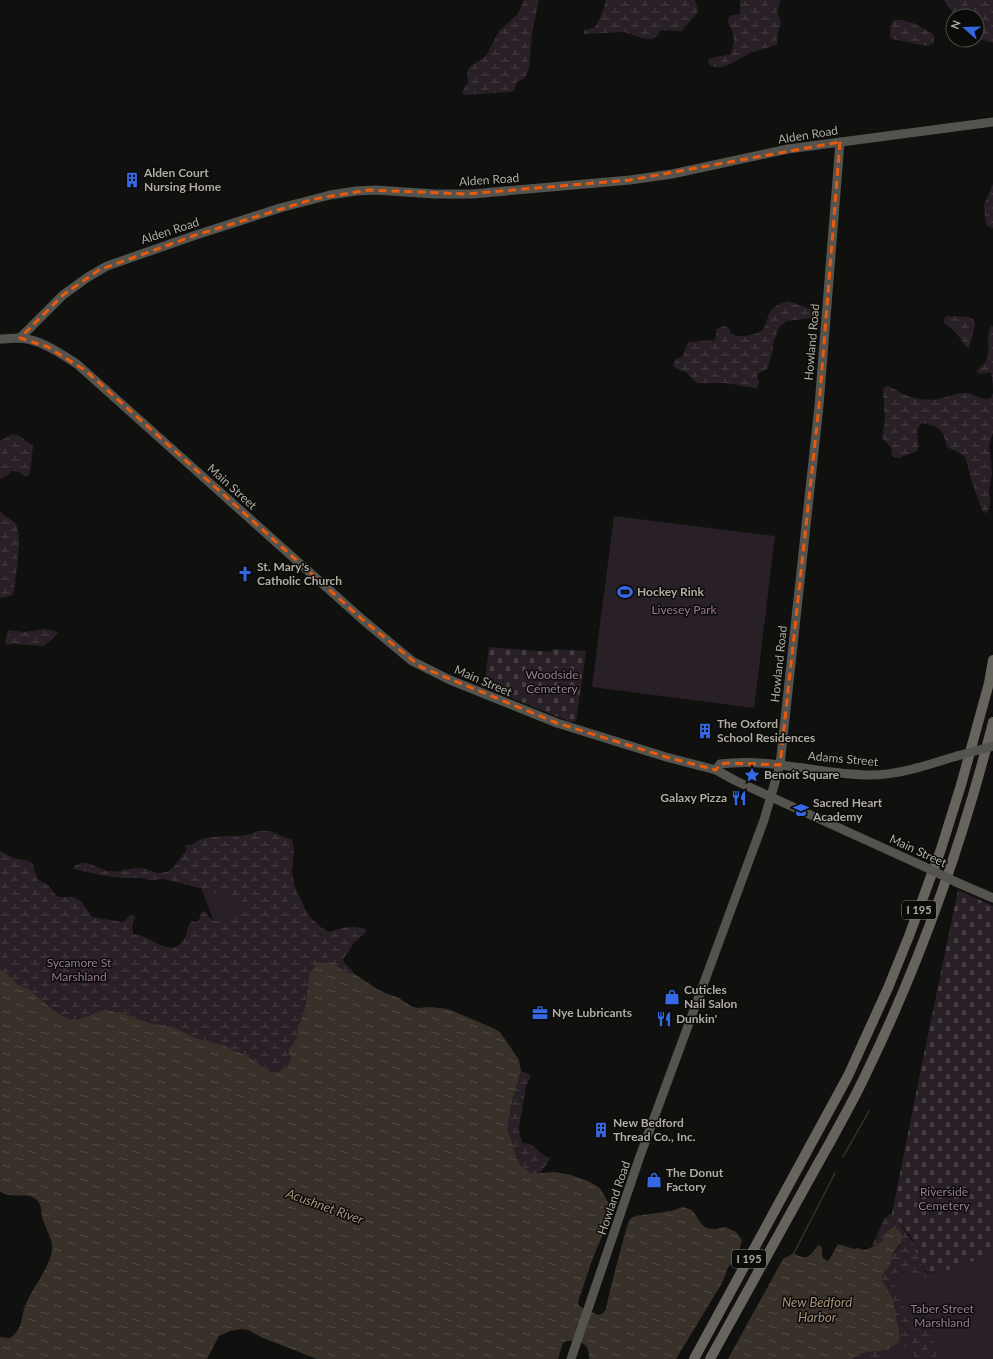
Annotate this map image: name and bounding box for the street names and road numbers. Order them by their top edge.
street label: Alden Road [777,122,839,147]
street label: Alden Road [458,170,520,189]
street label: Alden Road [139,214,201,247]
street label: Howland Road [801,303,822,381]
street label: Main Street [205,461,261,513]
street label: Howland Road [767,625,790,703]
street label: Main Street [452,662,515,700]
street label: Adams Street [807,748,879,769]
street label: Main Street [887,831,950,871]
road number: I 195 [902,901,936,919]
street label: Howland Road [594,1159,633,1237]
road number: I 195 [732,1250,766,1268]

